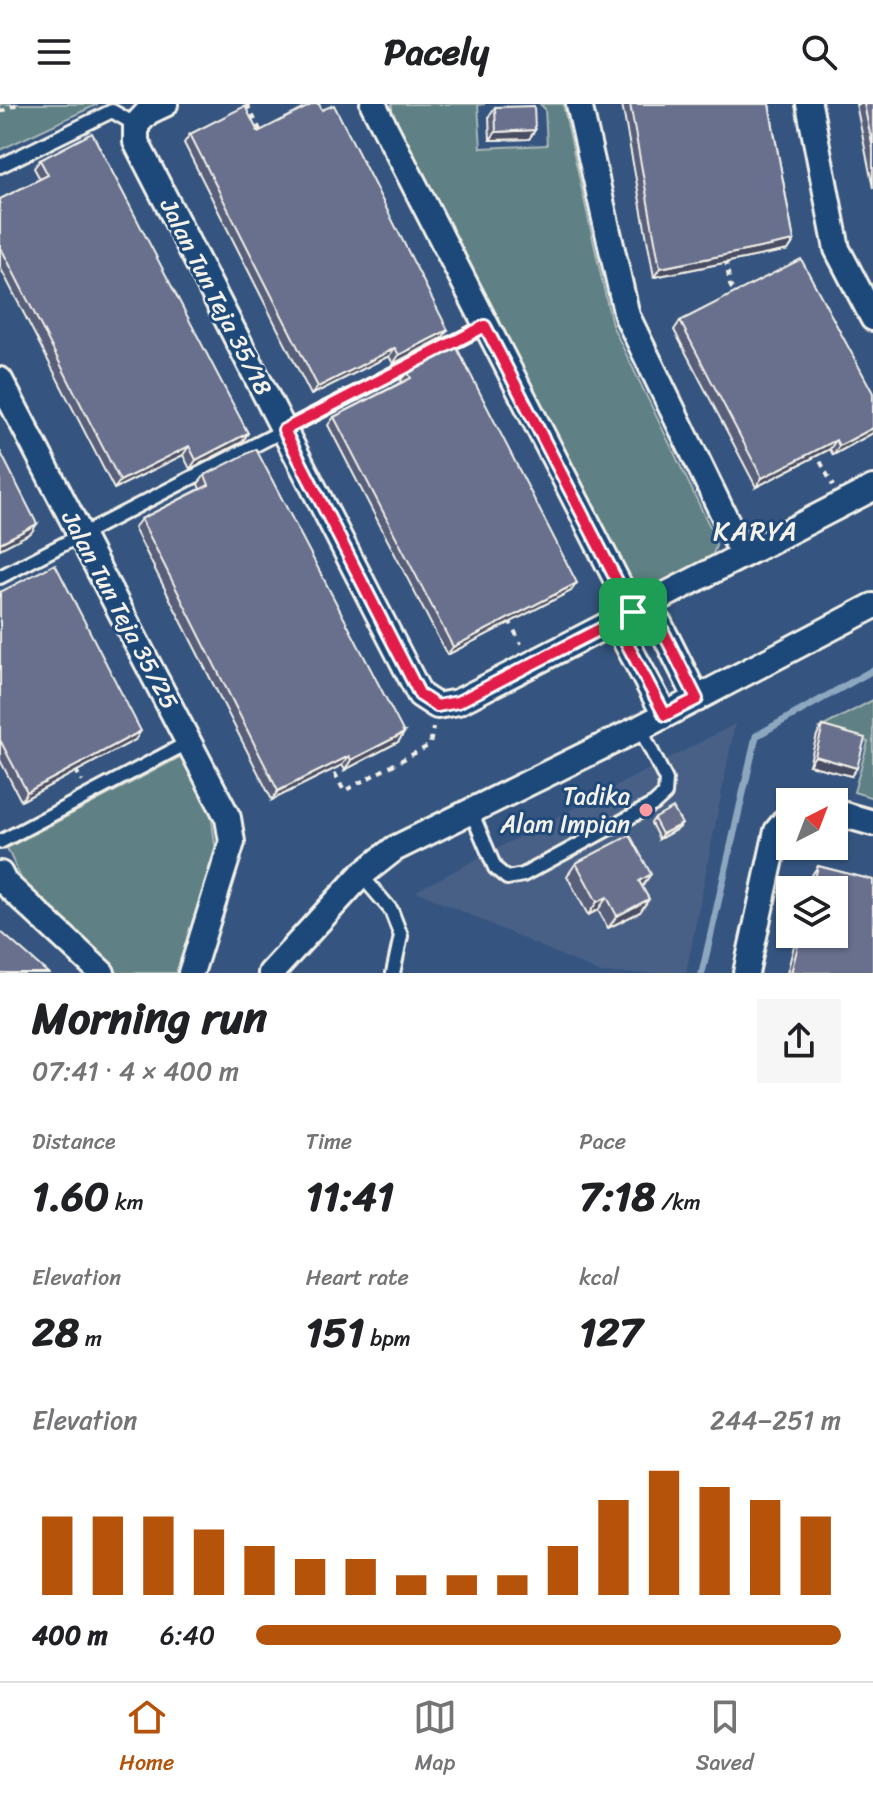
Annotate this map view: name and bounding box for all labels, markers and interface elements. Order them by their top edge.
text: Pacely [384,20,489,84]
icon: menu [32,30,76,74]
icon: search [797,30,841,74]
street label: Jalan Tun Teja 35/18 [148,190,284,403]
street label: Jalan Tun Teja 35/25 [49,502,190,717]
district label: KARYA [713,508,799,554]
pin [599,578,667,646]
icon: arrive [611,590,655,634]
place label: Tadika Alam Impian [500,775,630,845]
north arrow [776,788,848,860]
map controls [776,788,848,948]
marker: Tadika Alam Impian [637,801,655,819]
button: layers [776,876,848,948]
text: Morning run [32,979,267,1057]
button: share [757,999,841,1083]
text: 07:41 · 4 × 400 m [32,1048,239,1094]
text: Distance [32,1122,116,1161]
text: Time [306,1122,352,1161]
text: Pace [579,1122,626,1161]
text: 1.60 [32,1161,109,1232]
text: 11:41 [306,1161,394,1232]
text: 7:18 [579,1161,656,1232]
text: km [109,1183,144,1222]
text: /km [656,1183,701,1222]
text: Elevation [32,1258,121,1297]
text: Heart rate [306,1258,409,1297]
text: kcal [579,1258,619,1297]
text: 28 [32,1297,79,1368]
text: 151 [306,1297,364,1368]
text: 127 [579,1297,642,1368]
text: m [79,1319,102,1358]
text: bpm [364,1319,411,1358]
text: Elevation [32,1397,137,1443]
text: 244–251 m [710,1397,841,1443]
text: 400 m [32,1612,108,1658]
text: 6:40 [160,1612,215,1658]
tab: Home [119,1695,174,1782]
tab: Map [413,1695,457,1782]
tab: Saved [696,1695,754,1782]

